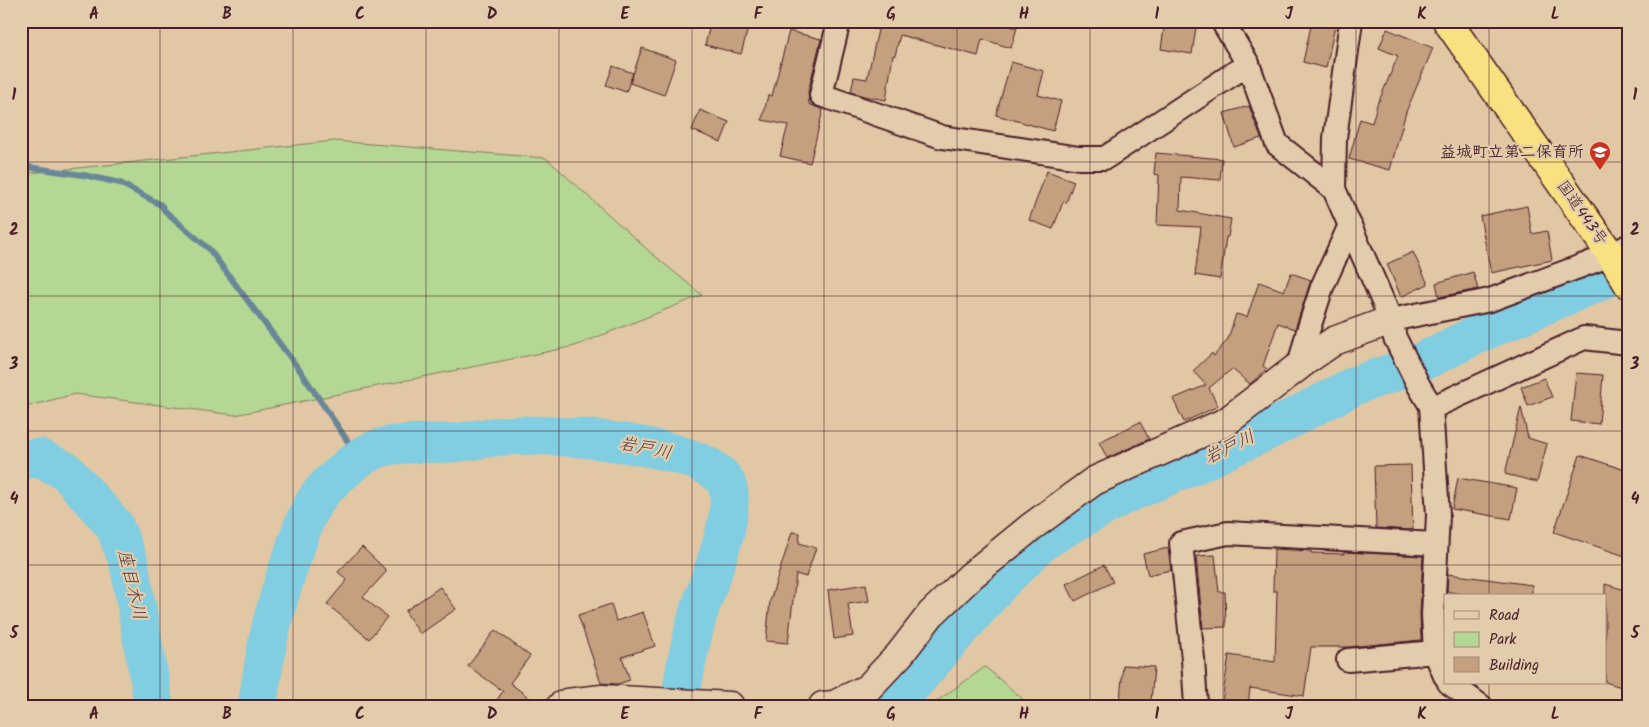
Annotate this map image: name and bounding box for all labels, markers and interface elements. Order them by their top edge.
text: A [89,2,99,27]
text: B [222,2,232,27]
text: C [355,2,365,27]
text: D [487,2,498,27]
text: E [621,2,631,27]
text: F [754,2,764,27]
text: G [886,2,896,27]
text: H [1019,2,1029,27]
text: I [1155,2,1160,27]
text: J [1285,2,1294,27]
text: K [1417,2,1427,27]
text: L [1551,2,1559,27]
text: 1 [12,83,17,108]
text: 1 [1633,83,1638,108]
place label: 益城町立第二保育所 [1440,140,1584,165]
school or university icon: 益城町立第二保育所 [1588,140,1612,171]
street label: 国道443号 [1550,175,1614,251]
text: 2 [9,218,19,243]
text: 2 [1630,218,1640,243]
text: 3 [9,352,19,377]
text: 3 [1630,352,1640,377]
water label: 岩戸川 [1199,423,1261,473]
water label: 岩戸川 [616,430,674,468]
text: 4 [10,487,19,512]
text: 4 [1631,487,1640,512]
water label: 座目木川 [109,547,153,623]
legend [1444,594,1606,684]
text: Road [1489,604,1520,628]
text: 5 [9,621,20,646]
text: 5 [1630,621,1641,646]
text: Park [1489,628,1517,652]
text: Building [1489,654,1539,678]
text: A [89,702,99,727]
text: B [222,702,232,727]
text: C [355,702,365,727]
text: D [487,702,498,727]
text: E [621,702,631,727]
text: F [754,702,764,727]
text: G [886,702,896,727]
text: H [1019,702,1029,727]
text: I [1155,702,1160,727]
text: J [1285,702,1294,727]
text: K [1417,702,1427,727]
text: L [1551,702,1559,727]

